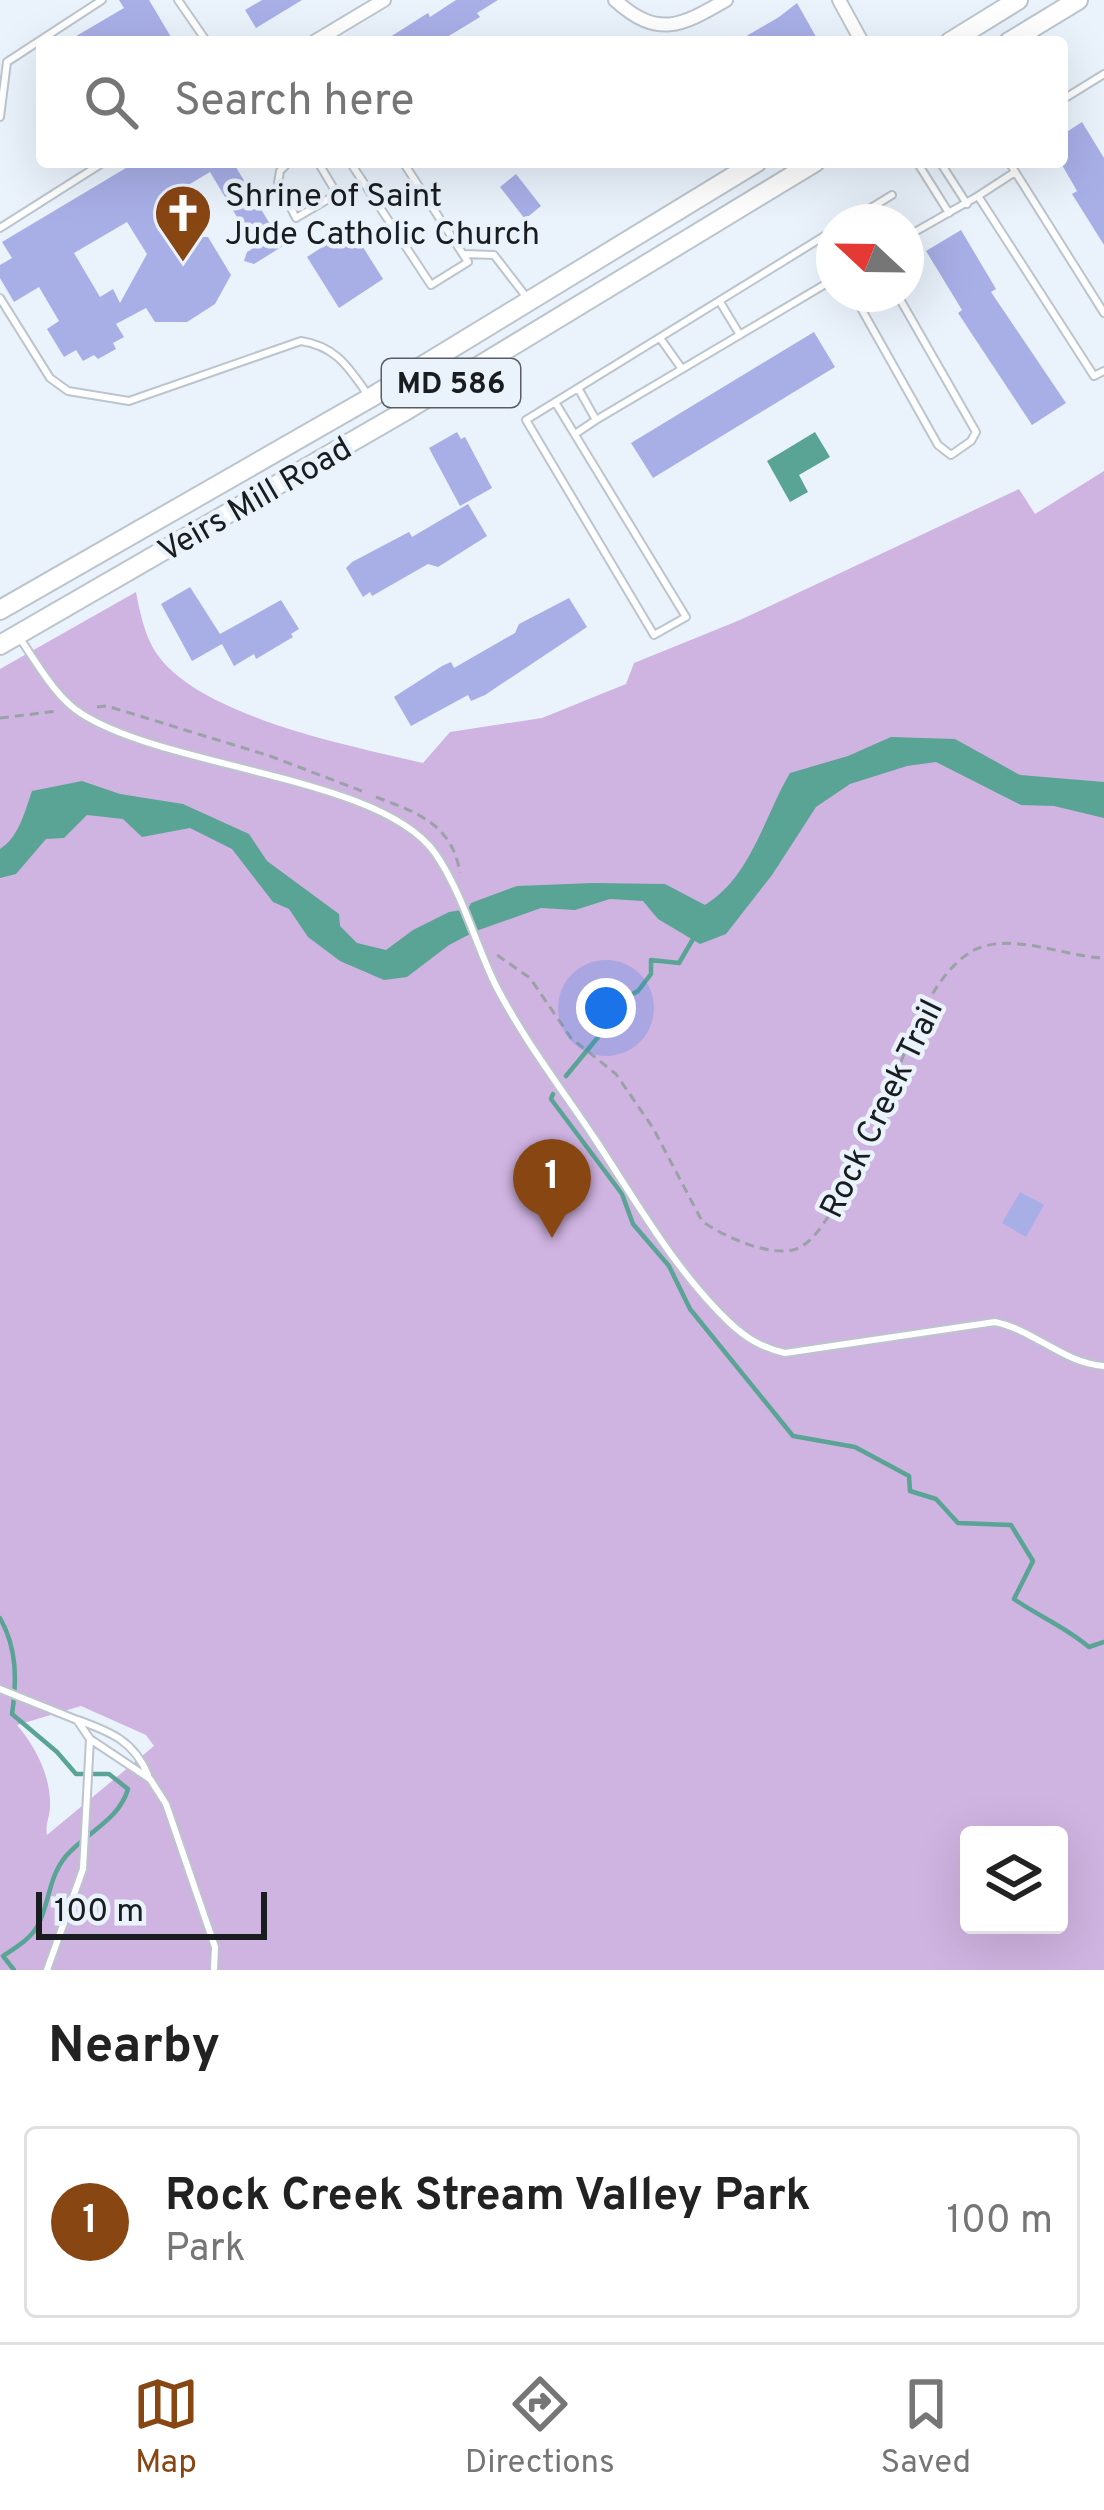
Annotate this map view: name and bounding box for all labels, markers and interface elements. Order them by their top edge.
search box [36,36,1068,168]
icon: search [78,69,144,135]
text: Search here [174,74,414,131]
place label: Shrine of Saint Jude Catholic Church [225,177,540,257]
church icon: Shrine of Saint Jude Catholic Church [152,182,214,264]
north arrow [816,204,924,312]
road number: MD 586 [382,359,520,407]
street label: Veirs Mill Road [152,429,360,574]
your location [576,978,636,1038]
street label: Rock Creek Trail [813,994,955,1226]
pin: 1 [513,1139,591,1238]
map controls [960,1826,1068,1934]
button: layers [960,1826,1068,1934]
scale bar [36,1886,267,1939]
text: 100 m [54,1892,144,1934]
text: Nearby [48,2016,220,2081]
text: Rock Creek Stream Valley Park [165,2169,811,2226]
text: 1 [82,2198,98,2247]
text: 100 m [946,2198,1053,2247]
text: Park [165,2226,246,2275]
tab: Map [133,2371,199,2485]
tab: Directions [465,2371,615,2485]
tab: Saved [880,2371,971,2485]

